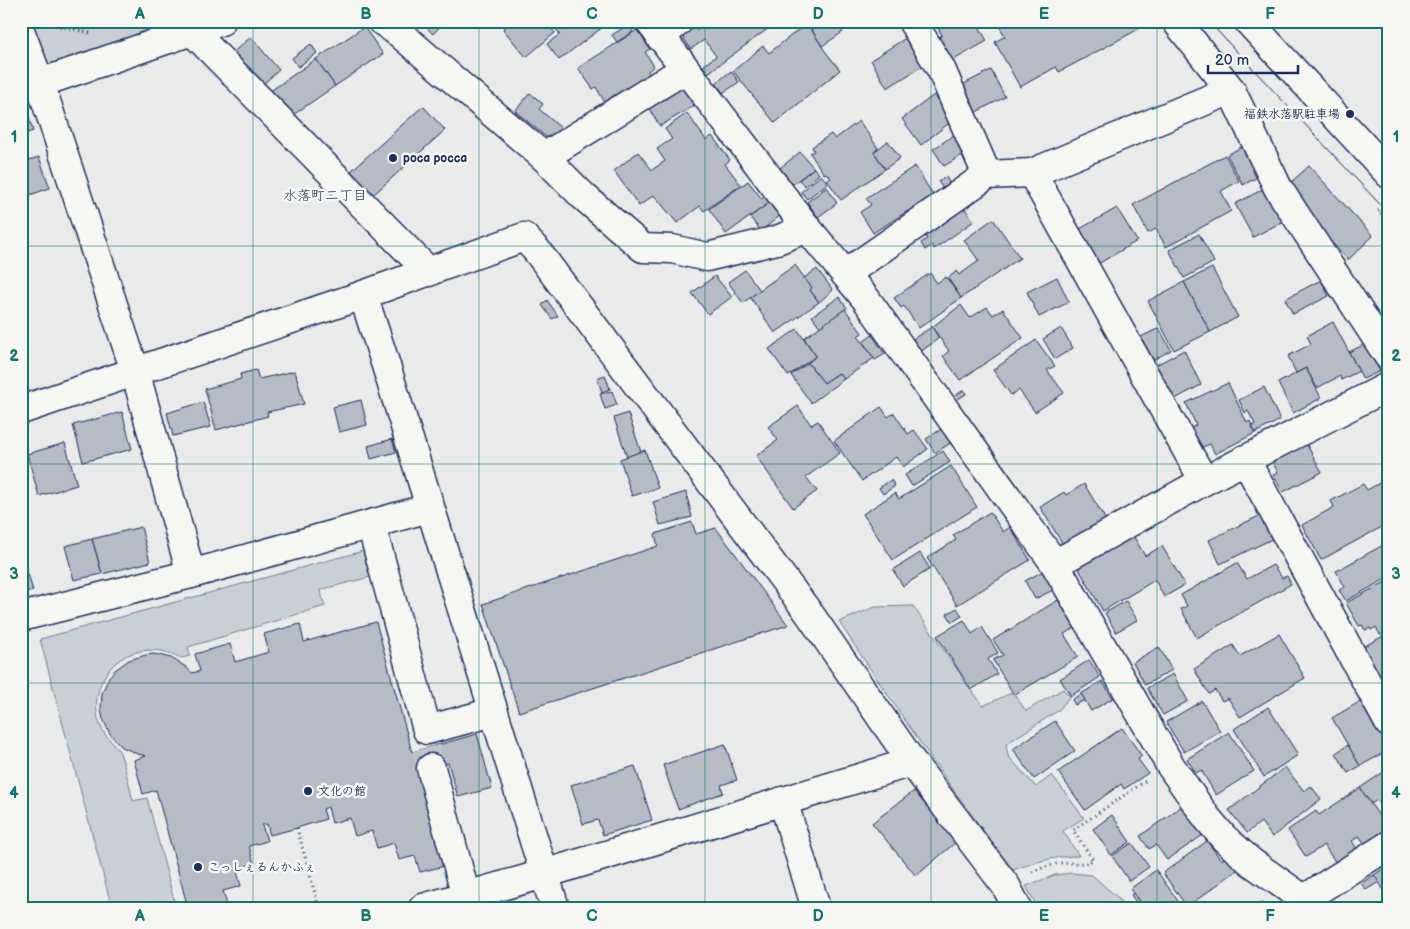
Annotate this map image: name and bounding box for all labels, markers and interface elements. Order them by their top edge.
text: A [134,5,145,24]
text: B [360,5,372,24]
text: C [586,5,598,24]
text: D [812,5,824,24]
text: E [1039,5,1049,24]
text: F [1265,5,1275,24]
scale bar [1208,42,1298,74]
text: 20 m [1215,51,1249,70]
place label: 福鉄水落駅駐車場 [1244,107,1340,122]
marker: 福鉄水落駅駐車場 [1344,108,1356,120]
text: 1 [11,128,17,147]
text: 1 [1393,128,1399,147]
place label: poca pocca [403,151,467,166]
marker: poca pocca [387,152,399,164]
district label: 水落町二丁目 [283,187,367,204]
text: 2 [9,347,19,366]
text: 2 [1391,347,1401,366]
text: 3 [9,565,19,584]
text: 3 [1391,565,1401,584]
text: 4 [9,784,19,803]
place label: 文化の館 [318,784,366,799]
text: 4 [1391,784,1401,803]
marker: 文化の館 [302,785,314,797]
place label: こっしぇるんかふぇ [208,860,316,875]
marker: こっしぇるんかふぇ [192,861,204,873]
text: A [134,907,145,926]
text: B [360,907,372,926]
text: C [586,907,598,926]
text: D [812,907,824,926]
text: E [1039,907,1049,926]
text: F [1265,907,1275,926]

